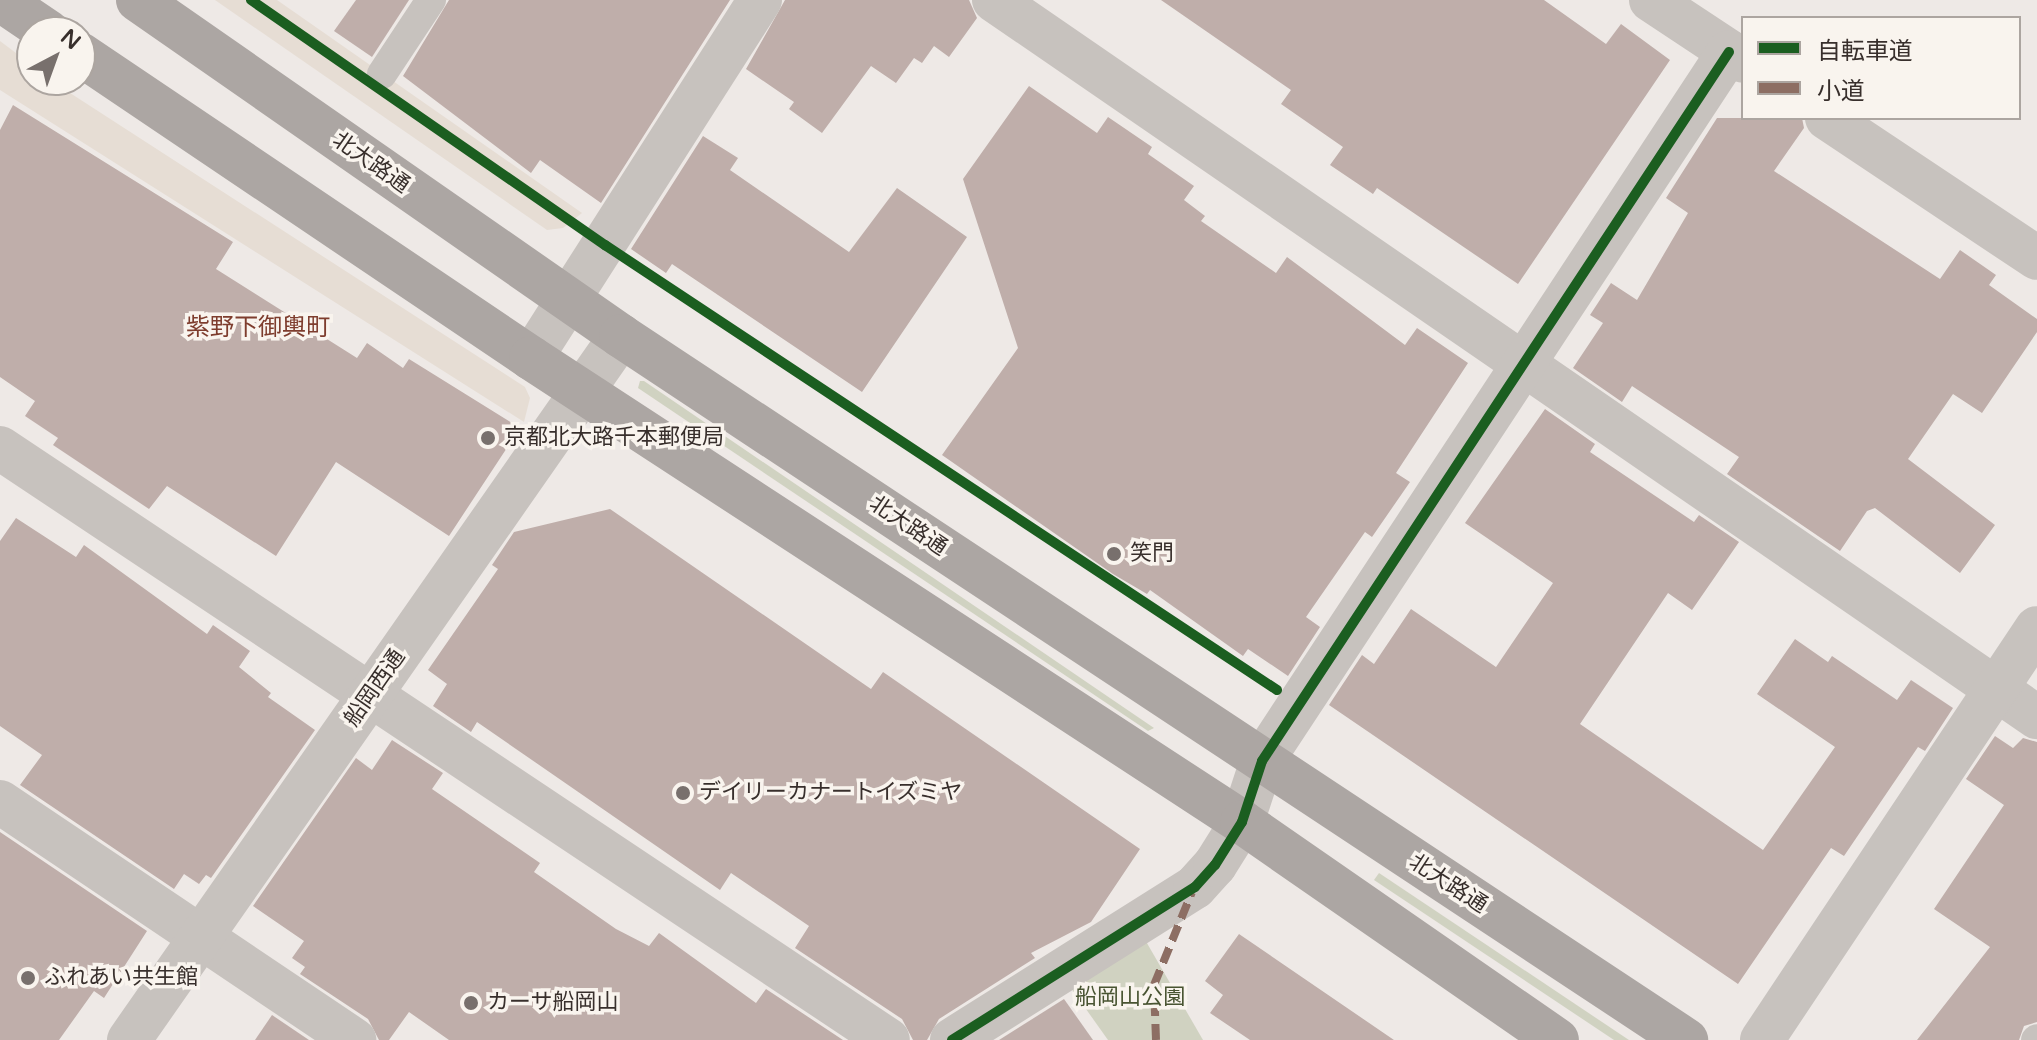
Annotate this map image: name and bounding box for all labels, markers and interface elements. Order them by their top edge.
north arrow [16,16,96,96]
legend [1741,16,2021,120]
text: N [55,24,86,55]
text: 自転車道 [1817,37,1913,66]
text: 小道 [1817,77,1865,106]
street label: 北大路通 [327,127,415,199]
district label: 紫野下御輿町 [186,314,330,342]
place label: 京都北大路千本郵便局 [504,425,724,451]
marker: 京都北大路千本郵便局 [479,429,497,447]
street label: 北大路通 [864,490,952,562]
place label: 笑門 [1130,541,1174,567]
marker: 笑門 [1105,545,1123,563]
street label: 船岡西通 [339,644,411,732]
place label: デイリーカナートイズミヤ [699,780,963,806]
marker: デイリーカナートイズミヤ [674,784,692,802]
street label: 北大路通 [1404,849,1492,919]
place label: ふれあい共生館 [44,965,198,991]
marker: ふれあい共生館 [19,969,37,987]
park label: 船岡山公園 [1075,985,1185,1011]
place label: カーサ船岡山 [487,990,619,1016]
marker: カーサ船岡山 [462,994,480,1012]

